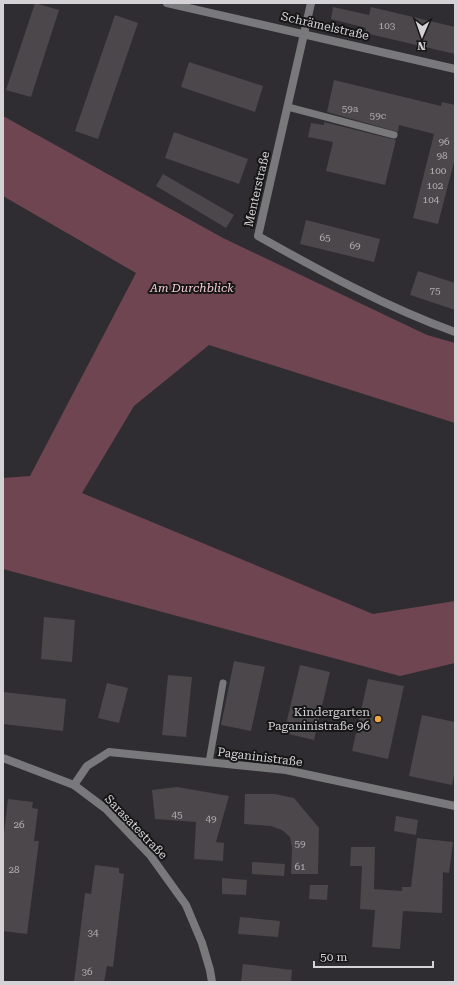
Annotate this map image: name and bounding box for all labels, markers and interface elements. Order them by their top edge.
street label: Schrämelstraße [280,9,371,43]
north arrow [402,16,442,56]
house number: 103 [379,20,396,31]
text: N [417,39,426,52]
house number: 59a [342,103,359,114]
house number: 59c [370,110,387,121]
house number: 96 [438,136,450,147]
street label: Menterstraße [242,149,273,228]
house number: 98 [436,150,448,161]
house number: 100 [430,165,447,176]
house number: 102 [427,180,444,191]
house number: 104 [423,194,440,205]
house number: 65 [319,232,331,243]
house number: 69 [349,240,361,251]
park label: Am Durchblick [149,281,234,295]
house number: 75 [429,285,441,296]
place label: Kindergarten Paganinistraße 96 [268,705,370,733]
marker: Kindergarten Paganinistraße 96 [373,714,383,724]
street label: Paganinistraße [217,745,304,769]
street label: Sarasatestraße [102,792,170,862]
house number: 45 [171,809,183,820]
house number: 49 [205,813,217,824]
house number: 26 [13,819,25,830]
house number: 59 [294,838,306,849]
house number: 61 [294,861,306,872]
house number: 28 [8,864,20,875]
house number: 34 [87,927,99,938]
scale bar [314,943,433,969]
text: 50 m [320,950,347,964]
house number: 36 [81,966,93,977]

